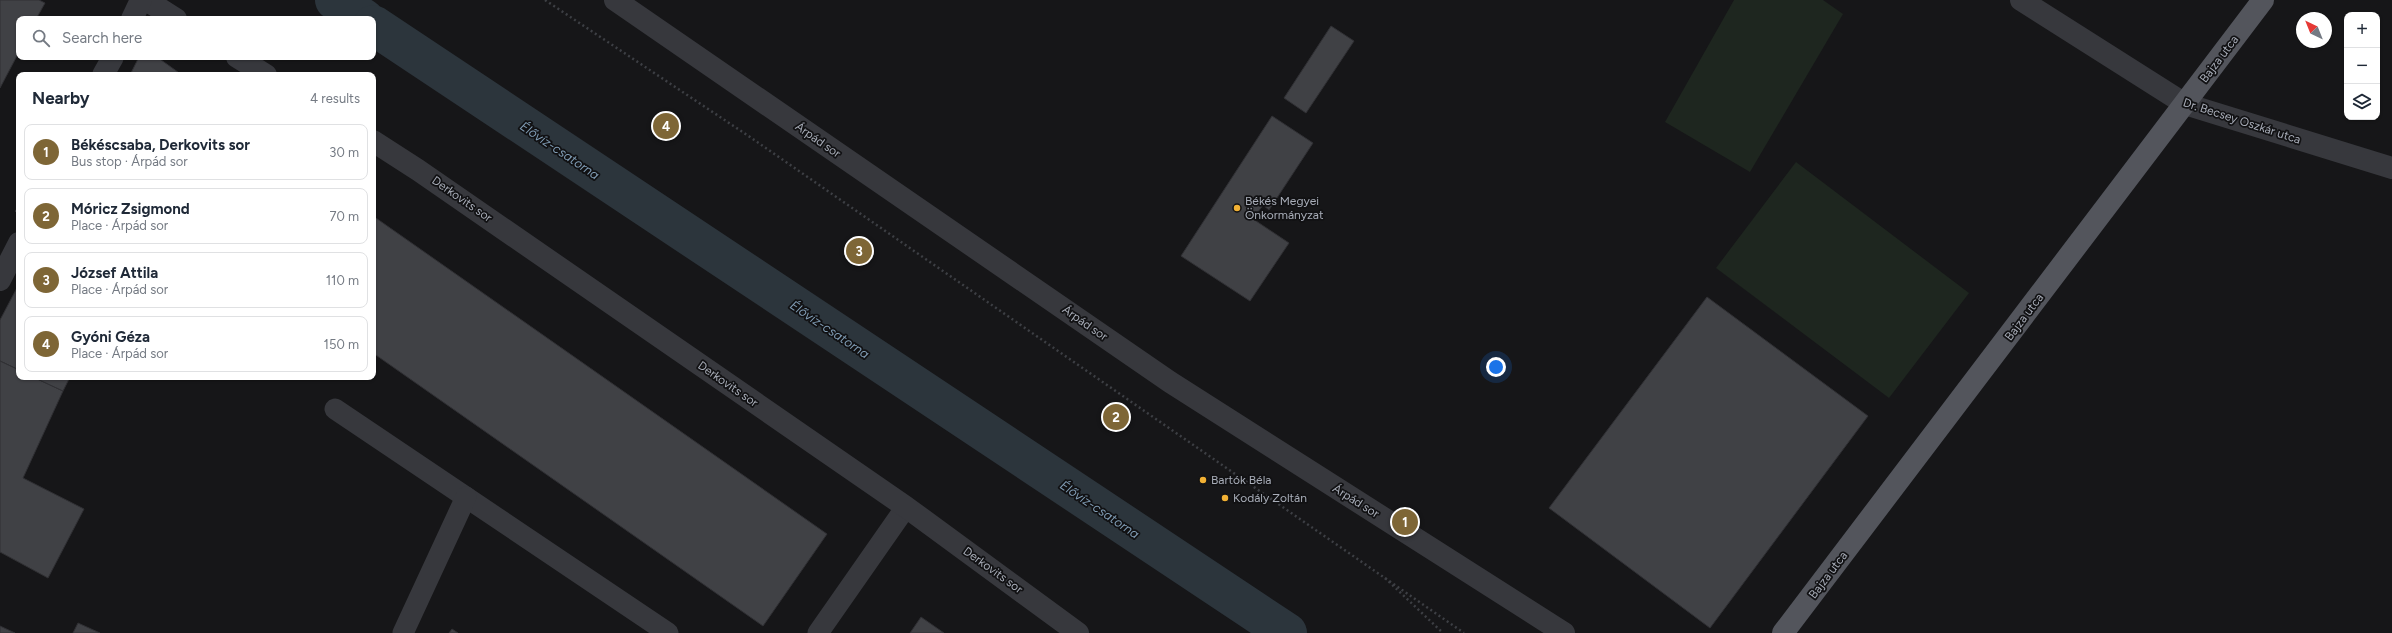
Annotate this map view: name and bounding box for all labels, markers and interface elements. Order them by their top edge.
north arrow [2296,12,2332,48]
map controls [2344,12,2380,120]
button: + [2344,12,2380,48]
search box [16,16,376,60]
icon: search [30,27,52,49]
text: Search here [62,29,142,47]
street label: Bajza utca [2197,33,2241,85]
button: − [2344,48,2380,84]
button: layers [2344,84,2380,120]
text: Nearby [32,88,90,108]
text: 4 results [310,91,360,106]
street label: Dr. Becsey Oszkár utca [2181,95,2303,147]
pin: 4 [653,111,679,141]
water label: Élővíz-csatorna [517,118,602,183]
street label: Árpád sor [793,119,843,161]
text: Békéscsaba, Derkovits sor [71,136,250,154]
text: 1 [43,145,49,160]
text: 30 m [329,145,359,160]
text: Bus stop · Árpád sor [71,154,188,169]
street label: Derkovits sor [429,173,495,225]
place label: Békés Megyei Önkormányzat [1245,194,1324,222]
text: Móricz Zsigmond [71,200,190,218]
marker: Békés Megyei Önkormányzat [1232,203,1242,213]
text: 2 [42,209,50,224]
text: 70 m [329,209,359,224]
text: Place · Árpád sor [71,218,168,233]
pin: 3 [846,236,872,266]
text: József Attila [71,264,158,282]
text: 3 [42,273,50,288]
text: 110 m [326,273,359,288]
text: Place · Árpád sor [71,282,168,297]
street label: Bajza utca [2002,291,2046,343]
water label: Élővíz-csatorna [787,297,872,362]
street label: Árpád sor [1060,302,1110,344]
text: Gyóni Géza [71,328,150,346]
text: 4 [42,337,50,352]
text: 150 m [324,337,359,352]
text: Place · Árpád sor [71,346,168,361]
your location [1486,357,1506,377]
street label: Derkovits sor [695,358,761,410]
pin: 2 [1103,402,1129,432]
place label: Bartók Béla [1211,473,1271,487]
marker: Bartók Béla [1198,475,1208,485]
water label: Élővíz-csatorna [1057,477,1142,542]
street label: Árpád sor [1330,481,1382,521]
place label: Kodály Zoltán [1233,491,1307,505]
marker: Kodály Zoltán [1220,493,1230,503]
pin: 1 [1392,507,1418,537]
street label: Derkovits sor [961,544,1025,596]
street label: Bajza utca [1806,549,1850,601]

